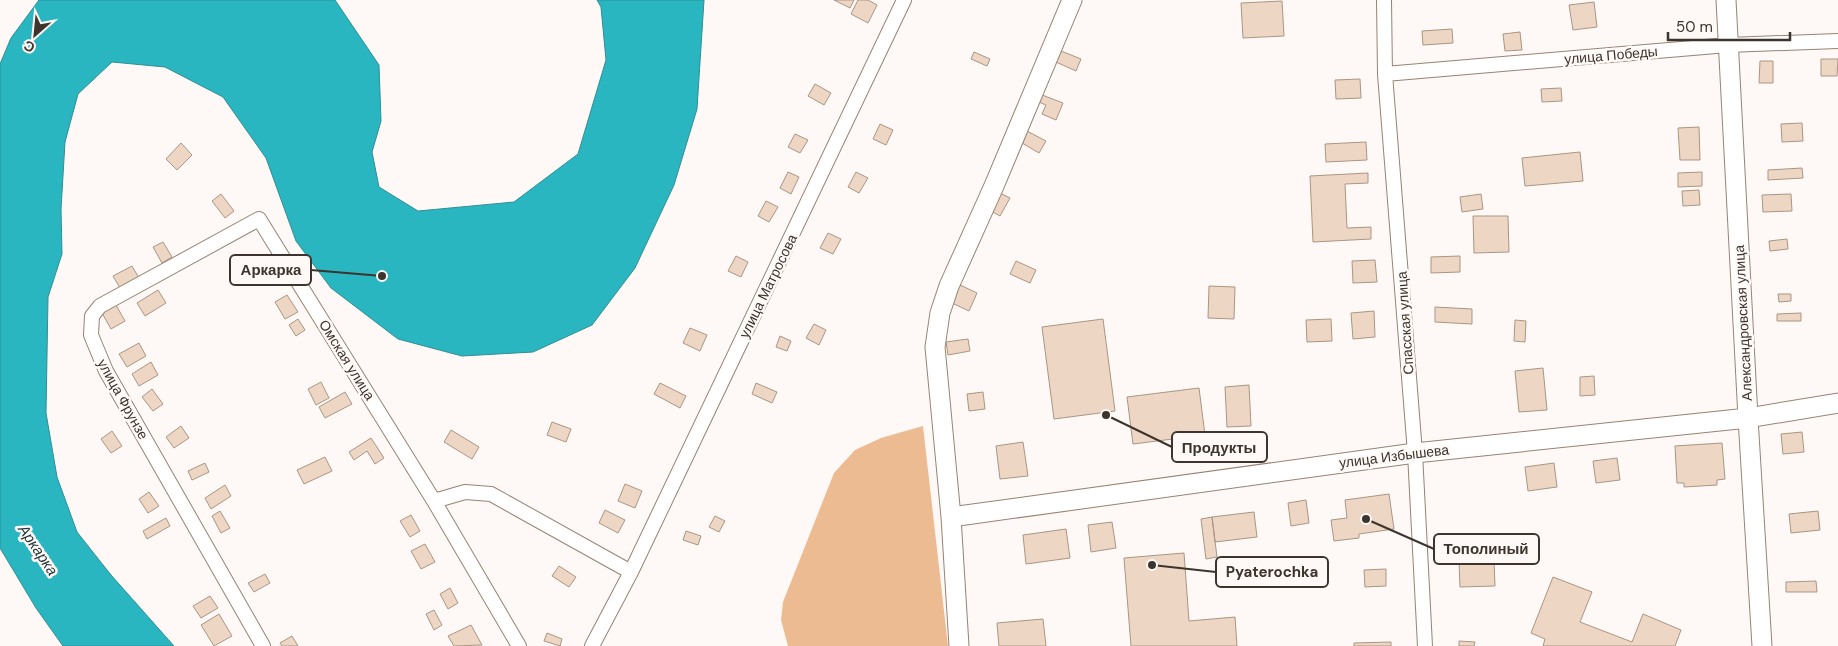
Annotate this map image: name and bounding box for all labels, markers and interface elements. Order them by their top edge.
north arrow [10,10,60,60]
scale bar [1668,10,1790,42]
text: 50 m [1676,17,1713,37]
text: С [21,36,38,57]
street label: улица Победы [1564,42,1658,68]
street label: улица Матросова [735,231,801,341]
street label: Александровская улица [1730,244,1756,401]
callout: Аркарка [230,255,311,285]
text: Аркарка [241,260,302,280]
street label: Спасская улица [1392,271,1418,375]
street label: Омская улица [315,316,379,404]
street label: улица Фрунзе [93,356,153,443]
callout: Продукты [1172,432,1267,462]
text: Продукты [1182,438,1256,458]
street label: улица Избышева [1338,440,1450,472]
water label: Аркарка [13,520,62,579]
callout: Тополиный [1434,534,1539,564]
text: Тополиный [1443,539,1529,559]
callout: Pyaterochka [1216,557,1328,587]
text: Pyaterochka [1226,562,1318,582]

